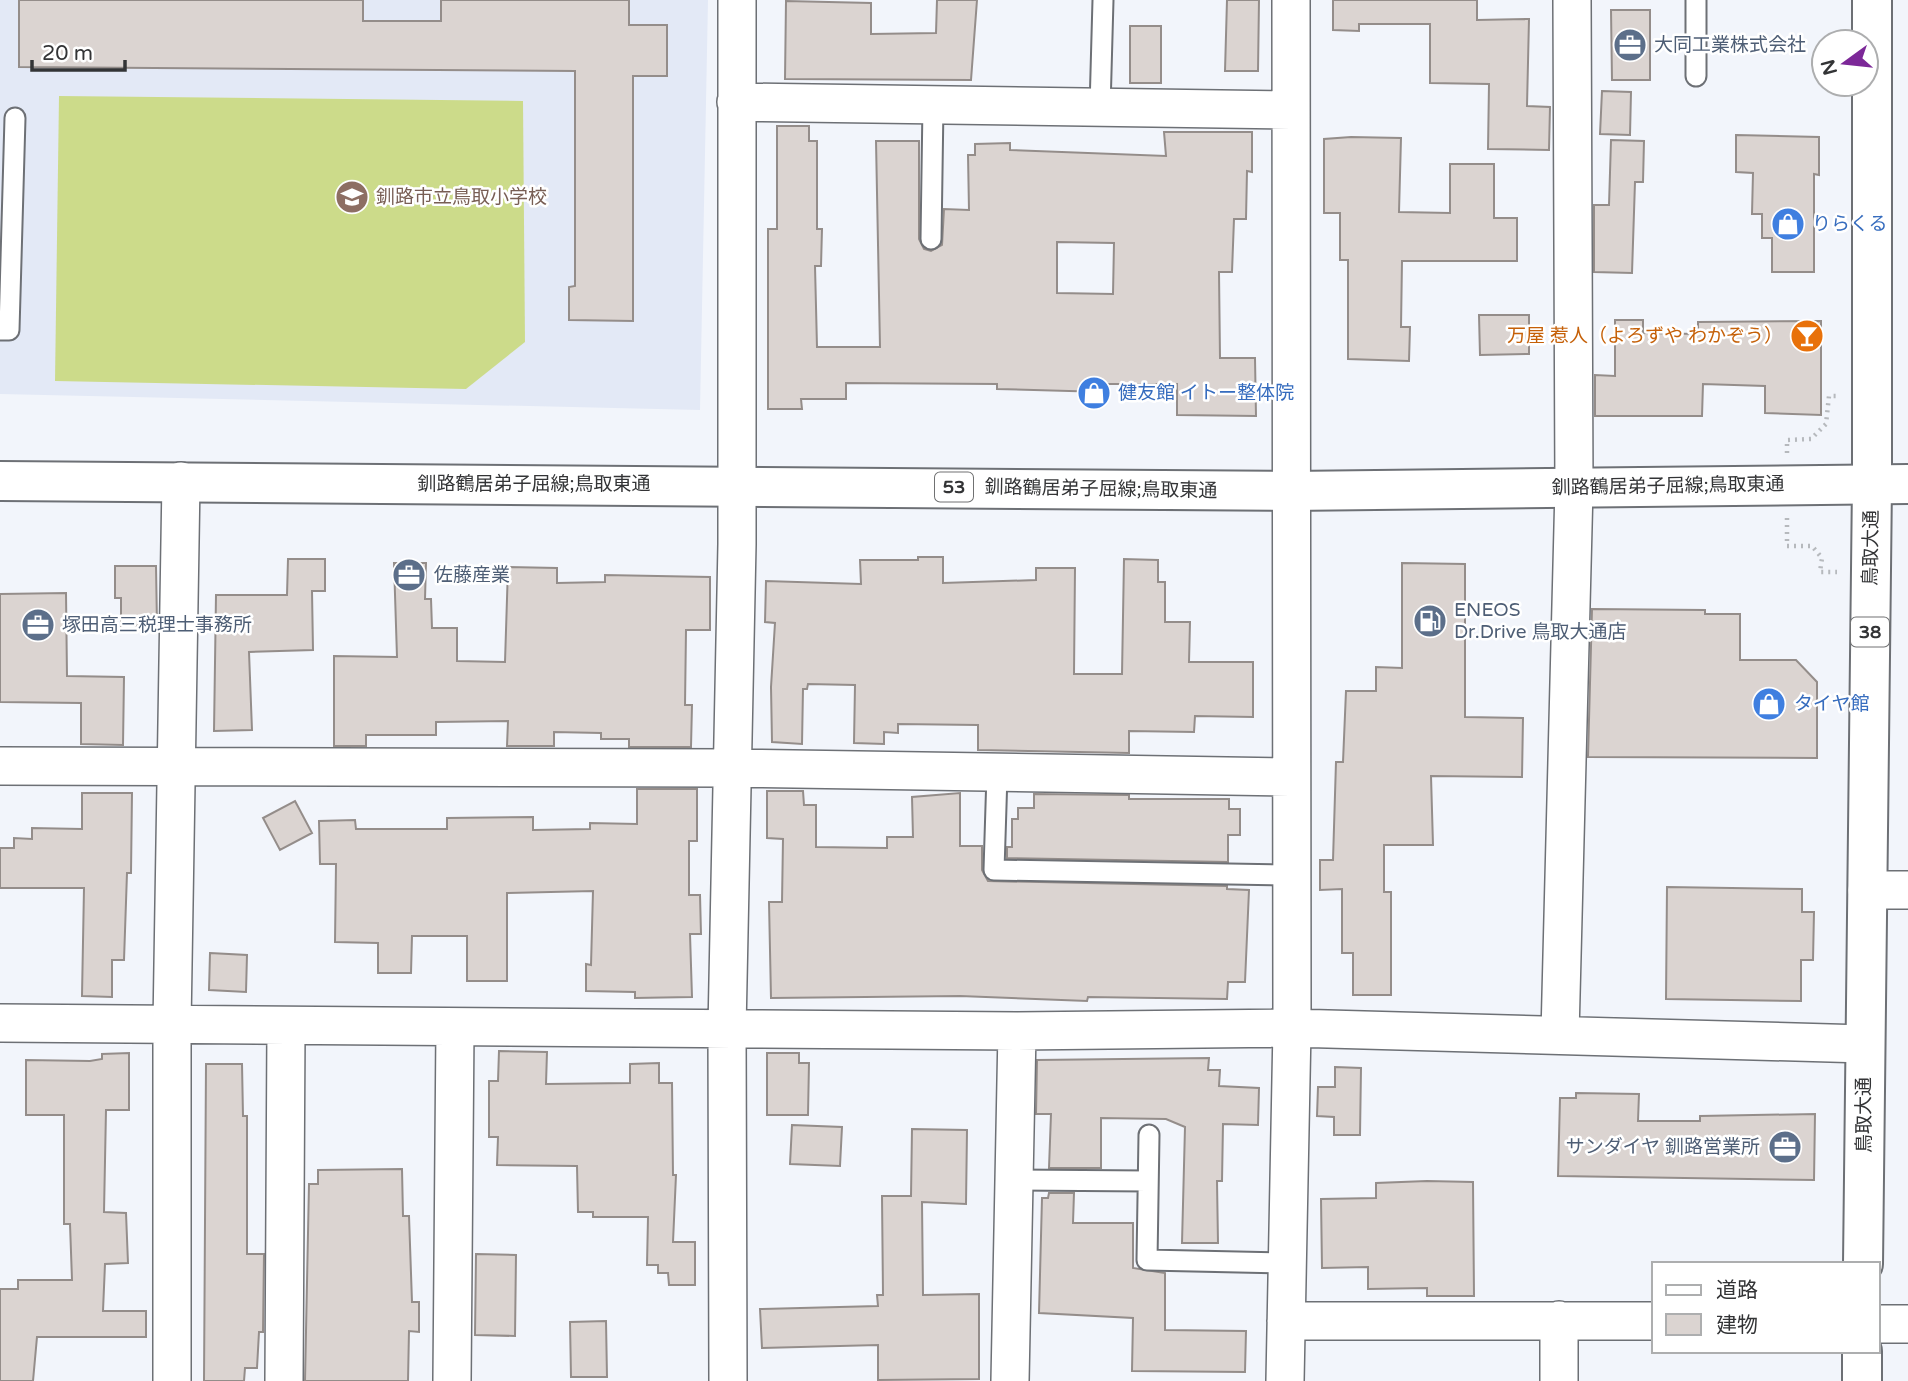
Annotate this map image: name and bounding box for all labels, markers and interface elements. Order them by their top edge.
office icon: 大同工業株式会社 [1611,26,1649,64]
scale bar [32,28,124,72]
north arrow [1810,28,1880,98]
place label: 大同工業株式会社 [1654,34,1806,56]
text: 20 m [42,41,93,66]
text: N [1817,57,1842,77]
school or university icon: 釧路市立鳥取小学校 [333,178,371,216]
place label: 釧路市立鳥取小学校 [376,186,547,208]
shop icon: りらくる [1769,205,1807,243]
place label: りらくる [1812,213,1888,235]
bar icon: 万屋 惹人（よろずや わかぞう） [1788,317,1826,355]
place label: 万屋 惹人（よろずや わかぞう） [1507,325,1783,347]
shop icon: 健友館 イトー整体院 [1075,374,1113,412]
place label: 健友館 イトー整体院 [1118,382,1294,404]
road number: 53 [935,472,973,502]
street label: 釧路鶴居弟子屈線;鳥取東通 [418,473,650,495]
street label: 釧路鶴居弟子屈線;鳥取東通 [1551,473,1785,499]
street label: 釧路鶴居弟子屈線;鳥取東通 [984,476,1218,502]
street label: 鳥取大通 [1859,510,1883,586]
office icon: 佐藤産業 [390,556,428,594]
place label: 佐藤産業 [434,564,510,586]
place label: ENEOS Dr.Drive 鳥取大通店 [1454,599,1626,643]
fuel station icon: ENEOS Dr.Drive 鳥取大通店 [1411,602,1449,640]
office icon: 塚田高三税理士事務所 [19,606,57,644]
place label: 塚田高三税理士事務所 [62,614,252,636]
road number: 38 [1851,618,1889,646]
shop icon: タイヤ館 [1750,685,1788,723]
place label: タイヤ館 [1794,693,1869,715]
street label: 鳥取大通 [1853,1077,1875,1153]
office icon: サンダイヤ 釧路営業所 [1766,1128,1804,1166]
place label: サンダイヤ 釧路営業所 [1566,1136,1760,1158]
legend [1652,1262,1880,1353]
text: 道路 [1716,1278,1758,1303]
text: 建物 [1716,1313,1758,1338]

